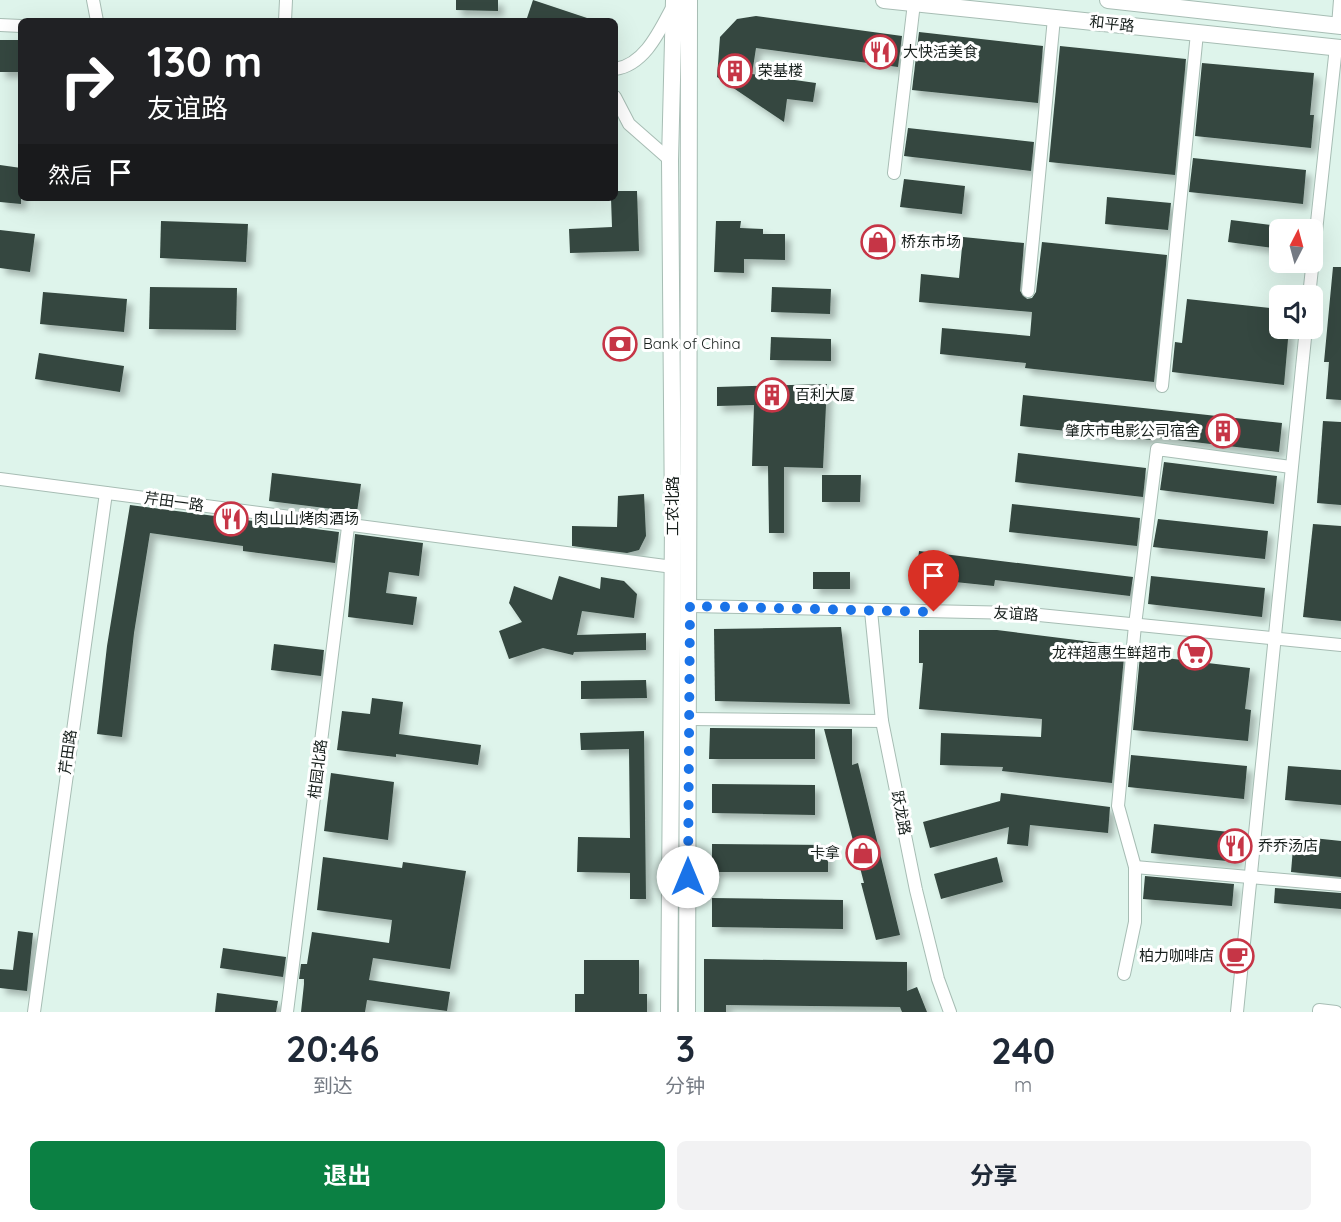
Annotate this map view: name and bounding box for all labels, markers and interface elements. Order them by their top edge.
street label: 和平路 [1089,12,1135,35]
restaurant icon: 大快活美食 [862,34,898,70]
text: 130 m [147,35,262,88]
icon: right [48,42,126,120]
place label: 大快活美食 [903,42,978,61]
building icon: 荣基楼 [717,53,753,89]
place label: 荣基楼 [758,61,803,80]
text: 友谊路 [147,91,228,125]
icon: arrive [104,156,137,189]
text: 然后 [48,161,92,189]
north arrow [1269,219,1323,273]
map controls [1269,219,1323,339]
shop icon: 桥东市场 [860,224,896,260]
place label: 桥东市场 [901,232,961,251]
button: sound [1269,285,1323,339]
bank icon: Bank of China [602,326,638,362]
place label: Bank of China [643,334,741,353]
building icon: 百利大厦 [754,377,790,413]
place label: 百利大厦 [795,385,855,404]
building icon: 肇庆市电影公司宿舍 [1205,413,1241,449]
place label: 肇庆市电影公司宿舍 [1065,421,1200,440]
street label: 工农北路 [663,476,682,536]
street label: 芹田一路 [143,488,205,515]
restaurant icon: 肉山山烤肉酒场 [213,501,249,537]
place label: 肉山山烤肉酒场 [254,509,359,528]
pin [908,550,959,612]
icon: arrive [917,559,950,592]
street label: 友谊路 [993,603,1039,624]
supermarket icon: 龙祥超惠生鲜超市 [1177,635,1213,671]
place label: 龙祥超惠生鲜超市 [1052,643,1172,662]
street label: 芹田路 [55,728,80,776]
street label: 柑园北路 [304,738,331,800]
street label: 跃龙路 [888,789,915,837]
restaurant icon: 乔乔汤店 [1217,828,1253,864]
shop icon: 卡拿 [845,835,881,871]
place label: 乔乔汤店 [1258,836,1318,855]
place label: 卡拿 [810,843,840,862]
position arrow [656,845,720,909]
cafe icon: 柏力咖啡店 [1219,938,1255,974]
place label: 柏力咖啡店 [1139,946,1214,965]
text: 20:46 [286,1026,379,1071]
text: 3 [676,1026,695,1071]
text: 240 [991,1028,1055,1073]
text: m [1014,1072,1032,1097]
text: 到达 [313,1073,353,1098]
text: 分钟 [665,1073,705,1098]
button: 退出 [30,1141,665,1210]
button: 分享 [677,1141,1311,1210]

